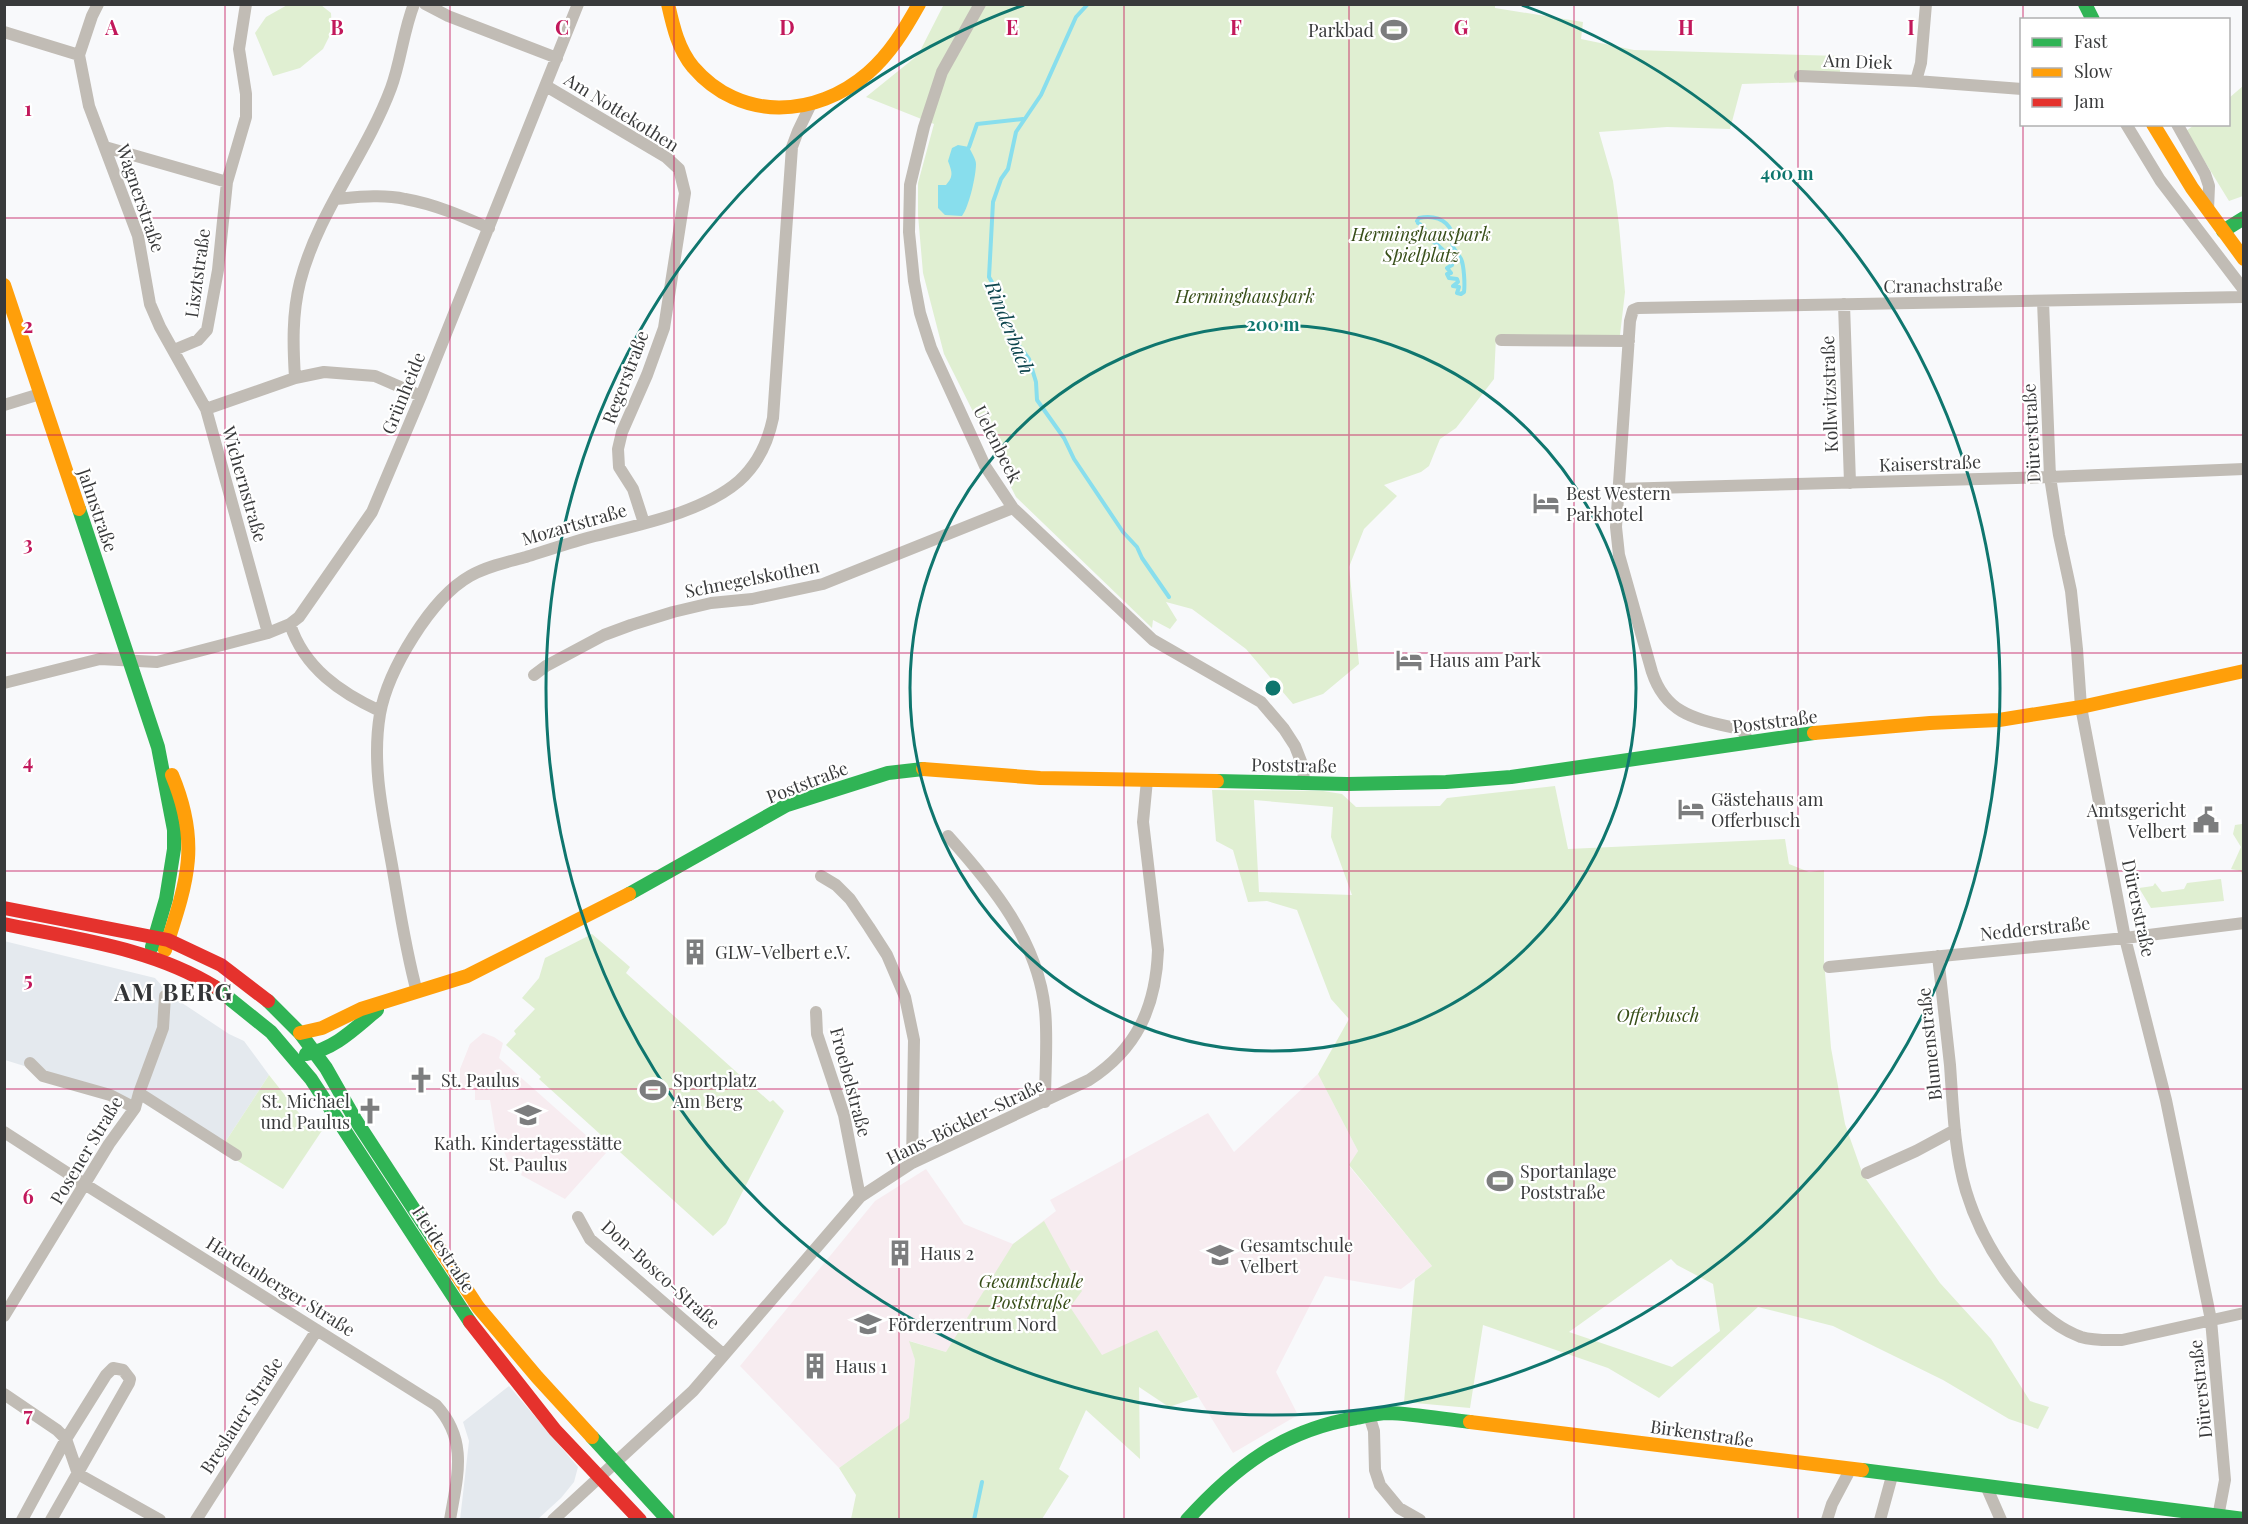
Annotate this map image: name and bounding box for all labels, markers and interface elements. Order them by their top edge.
text: A [104,13,119,40]
text: B [330,13,344,40]
text: C [555,13,569,40]
text: D [779,13,795,40]
text: E [1006,13,1018,40]
text: F [1230,13,1242,40]
text: G [1454,13,1469,40]
text: H [1678,13,1694,40]
text: I [1907,13,1915,40]
sports icon: Parkbad [1379,15,1409,45]
place label: Parkbad [1308,18,1375,42]
legend [2020,18,2230,126]
text: Fast [2074,29,2108,53]
street label: Am Diek [1822,48,1893,74]
text: Slow [2074,59,2112,83]
street label: Am Nottekothen [559,67,684,157]
text: Jam [2073,89,2104,113]
text: 1 [24,94,32,121]
street label: Wagnerstraße [111,140,171,255]
text: 400 m [1760,161,1814,185]
park label: Herminghauspark Spielplatz [1350,222,1491,267]
street label: Lisztstraße [179,227,215,319]
street label: Cranachstraße [1883,272,2003,298]
water label: Rinderbach [980,275,1042,378]
park label: Herminghauspark [1174,284,1315,308]
text: 2 [23,311,33,338]
text: 200 m [1246,312,1300,336]
street label: Regerstraße [596,327,654,427]
street label: Kollwitzstraße [1815,335,1843,453]
street label: Grünheide [376,348,430,438]
street label: Dürerstraße [2016,383,2046,483]
street label: Uelenbeek [968,401,1028,487]
street label: Wichernstraße [217,422,273,545]
street label: Kaiserstraße [1879,449,1981,477]
street label: Jahnstraße [72,464,123,555]
place label: Best Western Parkhotel [1566,481,1671,526]
hotel icon: Best Western Parkhotel [1531,488,1561,518]
street label: Mozartstraße [519,498,629,550]
text: 3 [23,529,33,556]
street label: Schnegelskothen [683,553,822,603]
hotel icon: Haus am Park [1394,645,1424,675]
place label: Haus am Park [1429,648,1541,672]
centre of rings [1263,678,1283,698]
street label: Poststraße [1731,704,1819,738]
text: 4 [23,747,33,774]
street label: Poststraße [1251,752,1337,778]
street label: Poststraße [763,755,851,809]
place label: Gästehaus am Offerbusch [1711,787,1824,832]
hotel icon: Gästehaus am Offerbusch [1676,794,1706,824]
place label: Amtsgericht Velbert [2086,798,2187,843]
public building icon: Amtsgericht Velbert [2191,805,2221,835]
street label: Dürerstraße [2117,857,2161,959]
street label: Nedderstraße [1979,910,2091,946]
building icon: GLW-Velbert e.V. [680,937,710,967]
place label: GLW-Velbert e.V. [715,940,851,964]
text: 5 [23,965,33,992]
district label: AM BERG [113,975,234,1007]
street label: Blumenstraße [1911,986,1947,1102]
park label: Offerbusch [1616,1003,1700,1027]
street label: Froebelstraße [825,1025,877,1139]
church icon: St. Paulus [406,1065,436,1095]
place label: St. Paulus [441,1068,520,1092]
place label: Sportplatz Am Berg [672,1068,757,1113]
street label: Hans-Böckler-Straße [882,1072,1048,1170]
sports icon: Sportplatz Am Berg [638,1075,668,1105]
place label: St. Michael und Paulus [260,1089,350,1134]
street label: Posener Straße [44,1092,128,1208]
church icon: St. Michael und Paulus [355,1096,385,1126]
school or university icon: Kath. Kindertagesstätte St. Paulus [513,1100,543,1130]
place label: Kath. Kindertagesstätte St. Paulus [434,1131,622,1176]
place label: Sportanlage Poststraße [1520,1159,1617,1204]
sports icon: Sportanlage Poststraße [1485,1166,1515,1196]
text: 6 [22,1182,34,1209]
street label: Heidestraße [407,1201,481,1297]
street label: Don-Bosco-Straße [597,1214,725,1334]
street label: Hardenberger Straße [202,1231,360,1341]
place label: Gesamtschule Velbert [1239,1233,1353,1278]
building icon: Haus 2 [885,1238,915,1268]
school or university icon: Gesamtschule Velbert [1205,1240,1235,1270]
place label: Haus 2 [920,1241,974,1265]
park label: Gesamtschule Poststraße [979,1269,1084,1314]
school or university icon: Förderzentrum Nord [853,1309,883,1339]
place label: Förderzentrum Nord [888,1312,1058,1336]
street label: Dürerstraße [2183,1338,2217,1440]
building icon: Haus 1 [800,1351,830,1381]
street label: Breslauer Straße [194,1352,288,1478]
place label: Haus 1 [835,1354,887,1378]
text: 7 [23,1400,33,1427]
street label: Birkenstraße [1649,1414,1755,1452]

